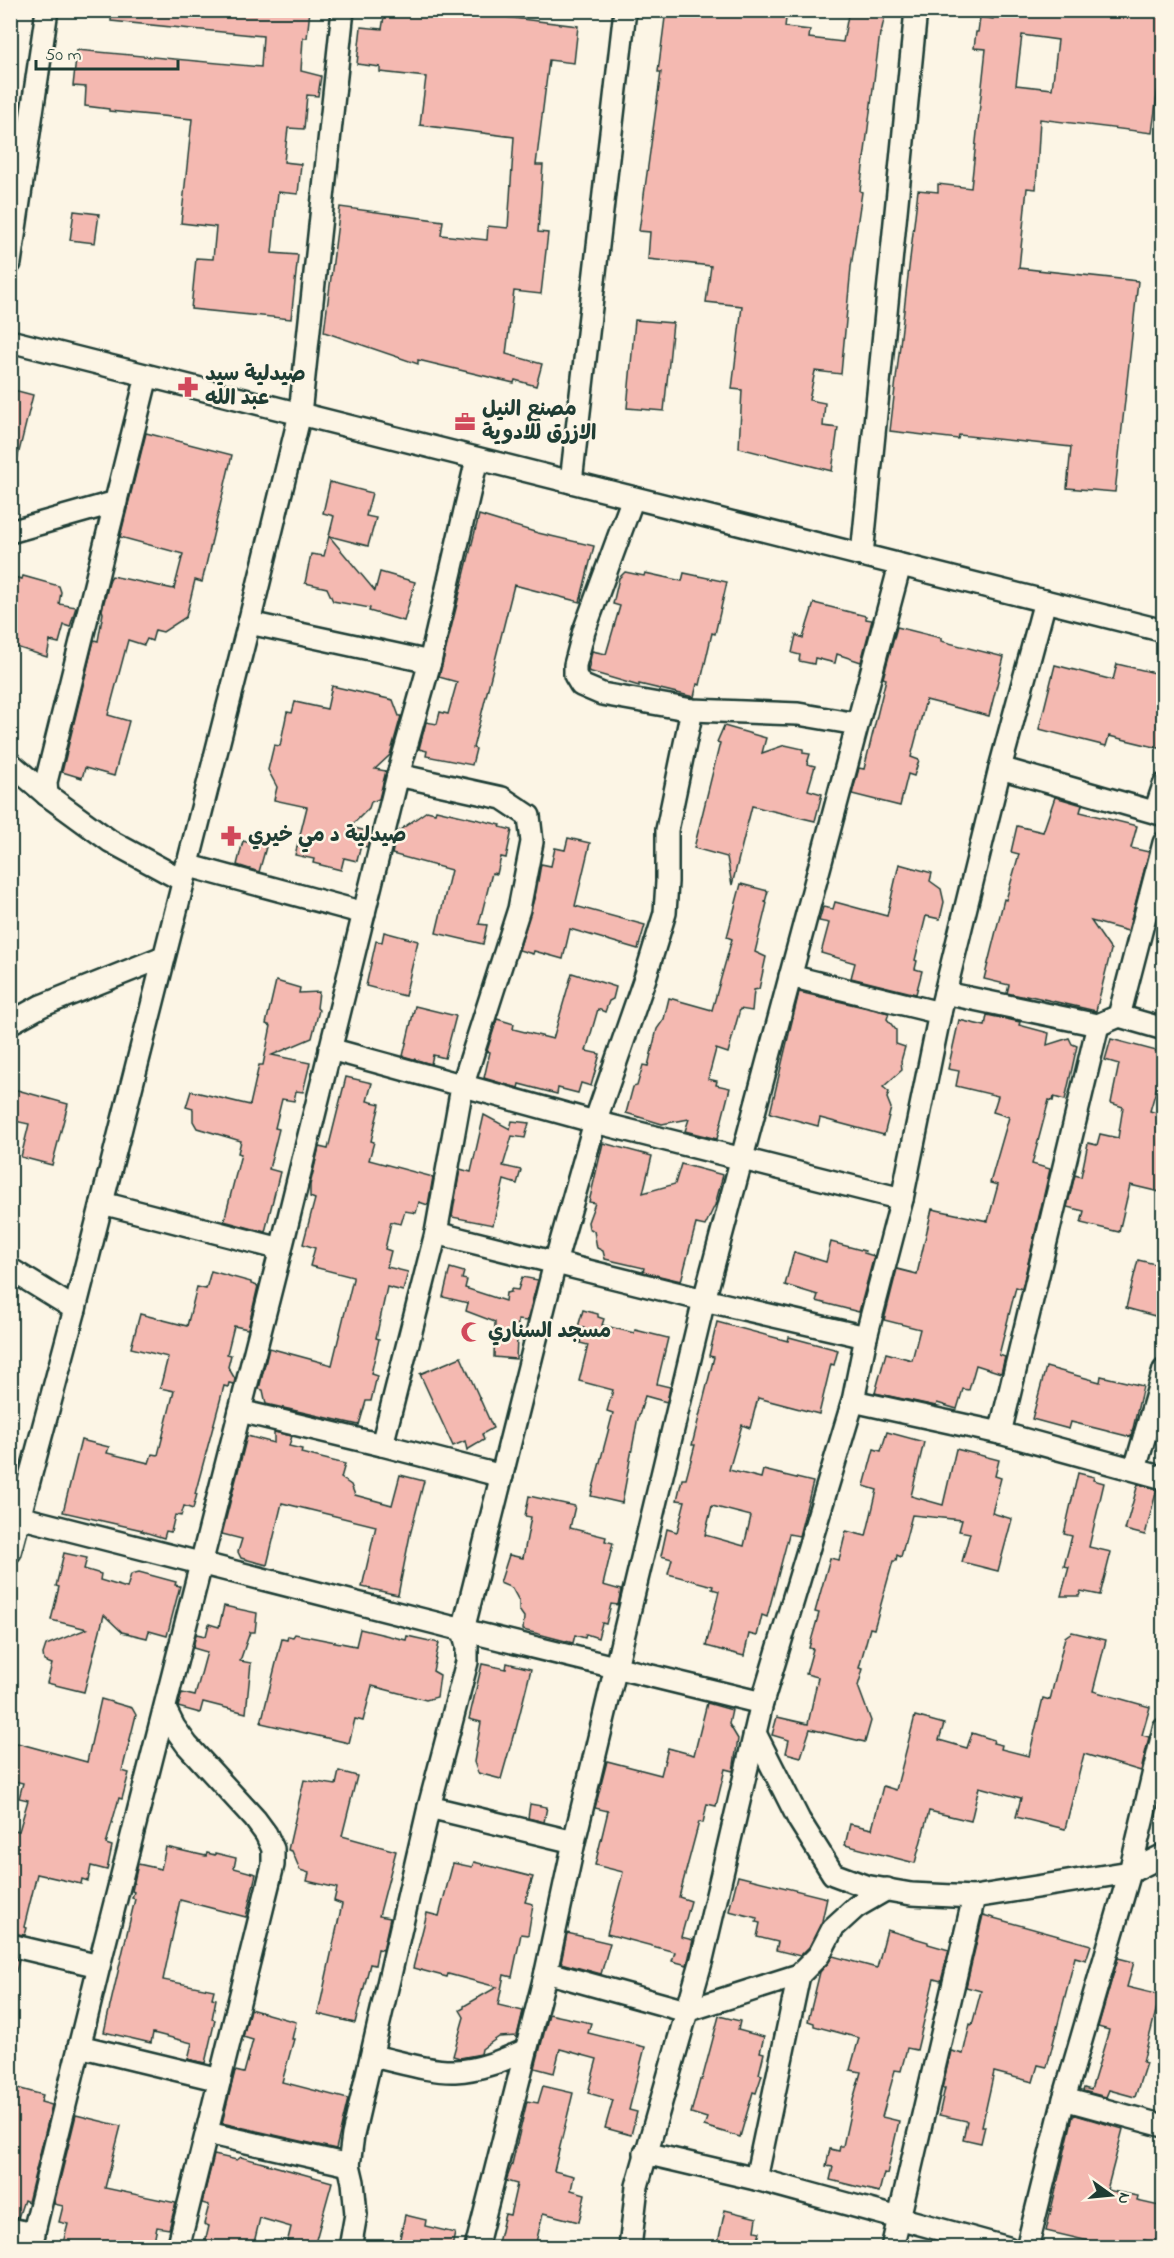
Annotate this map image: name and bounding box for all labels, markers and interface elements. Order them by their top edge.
scale bar [36,33,178,71]
text: 50 m [45,43,82,69]
place label: صيدلية سيد عبد الله [205,360,306,414]
pharmacy icon: صيدلية سيد عبد الله [176,375,200,399]
place label: مصنع النيل الازرق للادوية [482,395,596,449]
office icon: مصنع النيل الازرق للادوية [453,410,477,434]
place label: صيدلية د مي خيري [248,821,406,853]
pharmacy icon: صيدلية د مي خيري [219,824,243,848]
place label: مسجد السناري [488,1317,611,1347]
mosque icon: مسجد السناري [459,1320,483,1344]
north arrow [1081,2165,1141,2225]
text: N [1111,2190,1137,2207]

